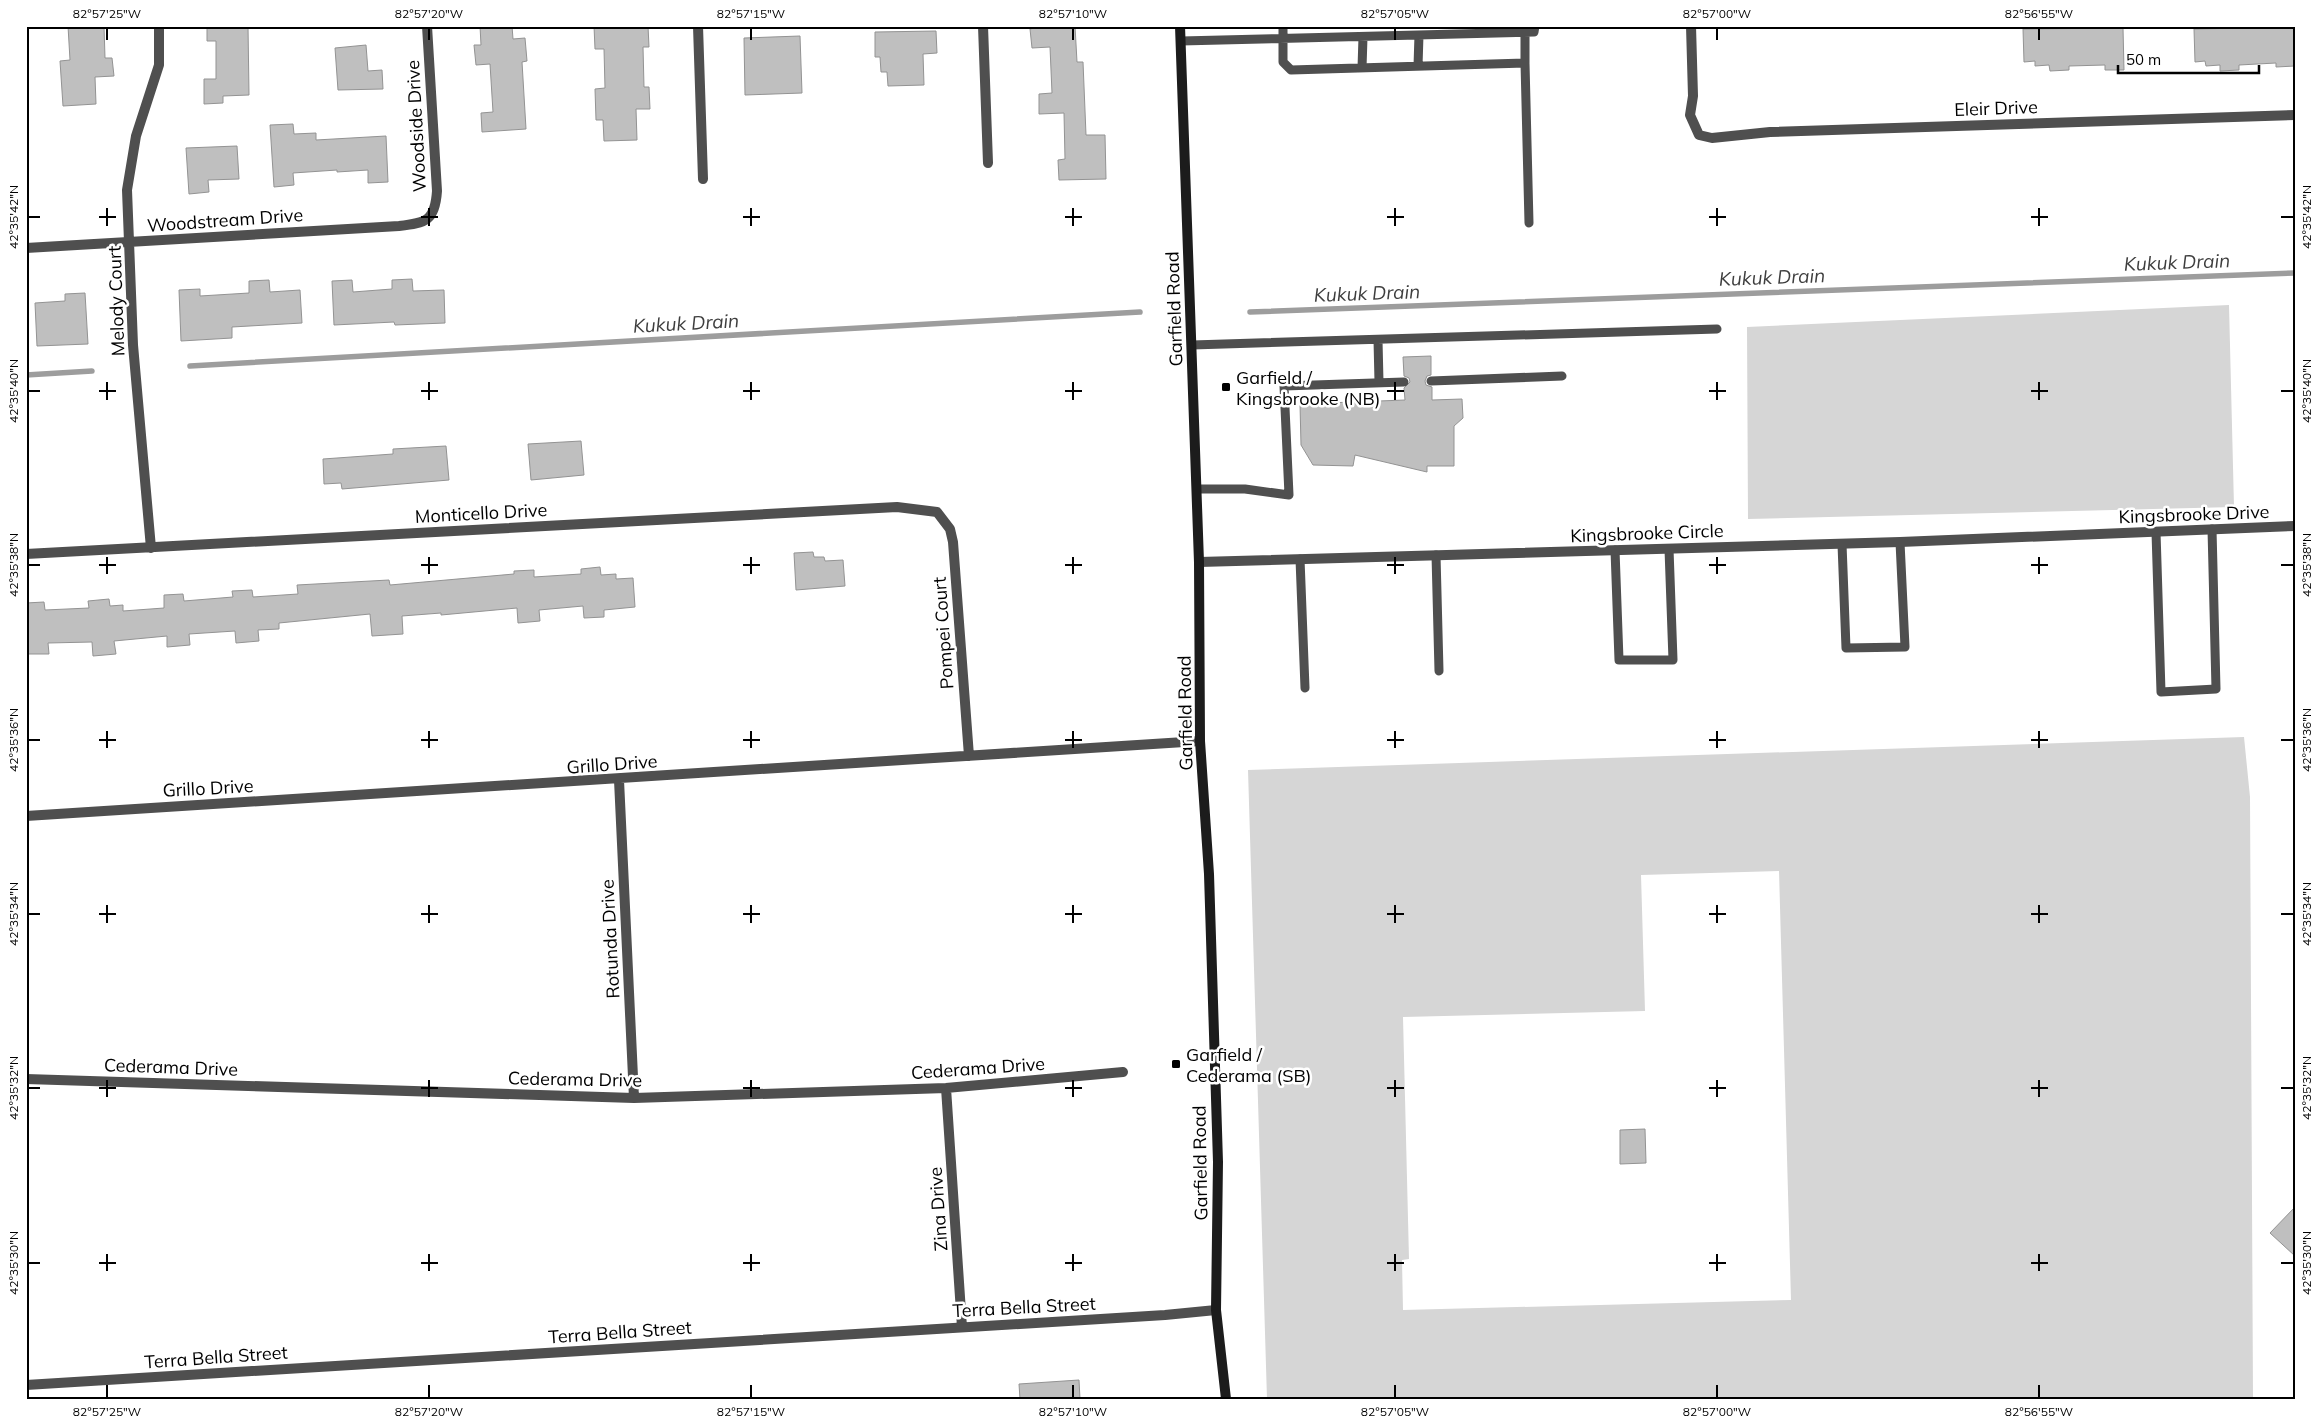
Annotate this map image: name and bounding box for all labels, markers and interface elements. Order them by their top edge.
text: 82°57'25"W [73,6,141,21]
text: 82°57'20"W [395,6,463,21]
text: 82°57'15"W [717,6,785,21]
text: 82°57'10"W [1039,6,1107,21]
text: 82°57'05"W [1361,6,1429,21]
text: 82°57'00"W [1683,6,1751,21]
text: 82°56'55"W [2005,6,2073,21]
scale bar [2118,42,2260,74]
text: 50 m [2126,50,2161,69]
street label: Woodside Drive [401,59,431,193]
street label: Eleir Drive [1954,95,2038,121]
text: 42°35'42"N [6,185,21,249]
text: 42°35'42"N [2299,185,2314,249]
street label: Woodstream Drive [146,203,304,237]
street label: Melody Court [103,245,129,357]
water label: Kukuk Drain [2123,248,2231,276]
street label: Garfield Road [1161,251,1187,367]
water label: Kukuk Drain [1718,263,1826,291]
water label: Kukuk Drain [1313,279,1421,307]
water label: Kukuk Drain [632,308,740,338]
text: 42°35'40"N [6,359,21,423]
text: 42°35'40"N [2299,359,2314,423]
place label: Garfield / Kingsbrooke (NB) [1236,366,1380,410]
marker: Garfield / Kingsbrooke (NB) [1220,381,1232,393]
street label: Monticello Drive [414,498,548,528]
street label: Kingsbrooke Drive [2118,500,2270,528]
street label: Kingsbrooke Circle [1570,519,1724,547]
text: 42°35'38"N [6,533,21,597]
text: 42°35'38"N [2299,533,2314,597]
street label: Pompei Court [928,576,958,690]
street label: Garfield Road [1172,655,1198,771]
text: 42°35'36"N [6,708,21,772]
text: 42°35'36"N [2299,708,2314,772]
street label: Grillo Drive [566,749,658,779]
street label: Grillo Drive [162,774,254,802]
street label: Rotunda Drive [595,879,625,999]
text: 42°35'34"N [6,882,21,946]
text: 42°35'34"N [2299,882,2314,946]
place label: Garfield / Cederama (SB) [1186,1043,1312,1087]
street label: Cederama Drive [910,1052,1046,1084]
street label: Cederama Drive [104,1053,238,1081]
text: 42°35'32"N [6,1056,21,1120]
text: 42°35'32"N [2299,1056,2314,1120]
marker: Garfield / Cederama (SB) [1170,1058,1182,1070]
street label: Cederama Drive [508,1066,642,1092]
street label: Garfield Road [1187,1105,1213,1221]
street label: Zina Drive [924,1166,952,1252]
text: 42°35'30"N [6,1231,21,1295]
text: 42°35'30"N [2299,1231,2314,1295]
street label: Terra Bella Street [952,1292,1096,1322]
street label: Terra Bella Street [548,1316,692,1348]
street label: Terra Bella Street [144,1341,288,1373]
text: 82°57'25"W [73,1404,141,1419]
text: 82°57'20"W [395,1404,463,1419]
text: 82°57'15"W [717,1404,785,1419]
text: 82°57'10"W [1039,1404,1107,1419]
text: 82°57'05"W [1361,1404,1429,1419]
text: 82°57'00"W [1683,1404,1751,1419]
text: 82°56'55"W [2005,1404,2073,1419]

